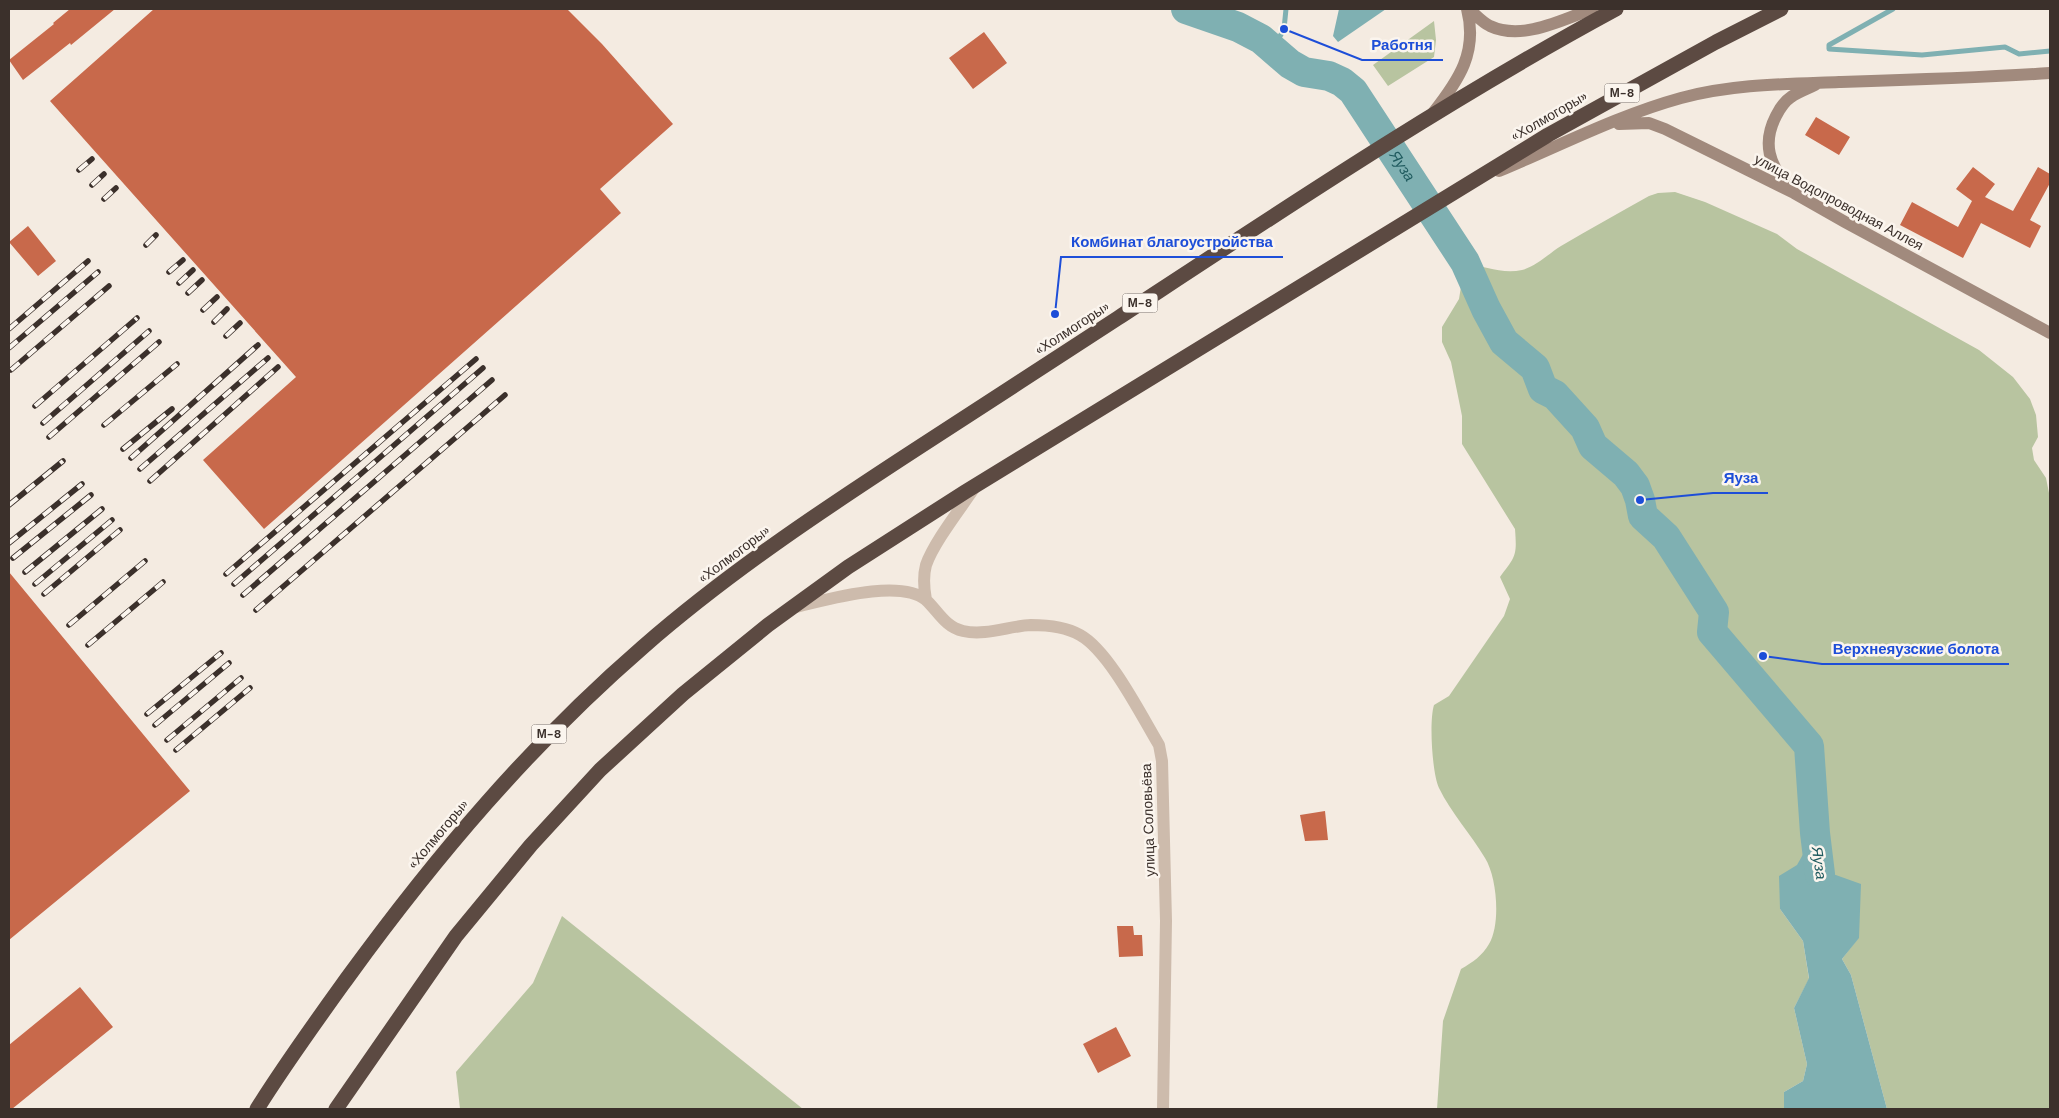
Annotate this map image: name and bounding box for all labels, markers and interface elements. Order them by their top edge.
callout: Работня [1362,30,1443,60]
text: Работня [1371,35,1433,55]
road number: М-8 [1604,84,1640,102]
street label: «Холмогоры» [1508,87,1590,145]
water label: Яуза [1384,146,1420,185]
street label: улица Водопроводная Аллея [1751,150,1927,254]
callout: Комбинат благоустройства [1061,227,1283,257]
text: Комбинат благоустройства [1071,232,1274,252]
road number: М-8 [1122,294,1158,312]
street label: «Холмогоры» [1031,297,1113,359]
callout: Яуза [1713,463,1768,493]
text: Яуза [1724,468,1759,488]
street label: «Холмогоры» [695,521,773,587]
callout: Верхнеяузские болота [1822,634,2009,664]
text: Верхнеяузские болота [1833,639,2000,659]
road number: М-8 [532,724,566,744]
street label: улица Соловьёва [1137,763,1159,877]
street label: «Холмогоры» [404,796,472,872]
water label: Яуза [1807,844,1831,881]

